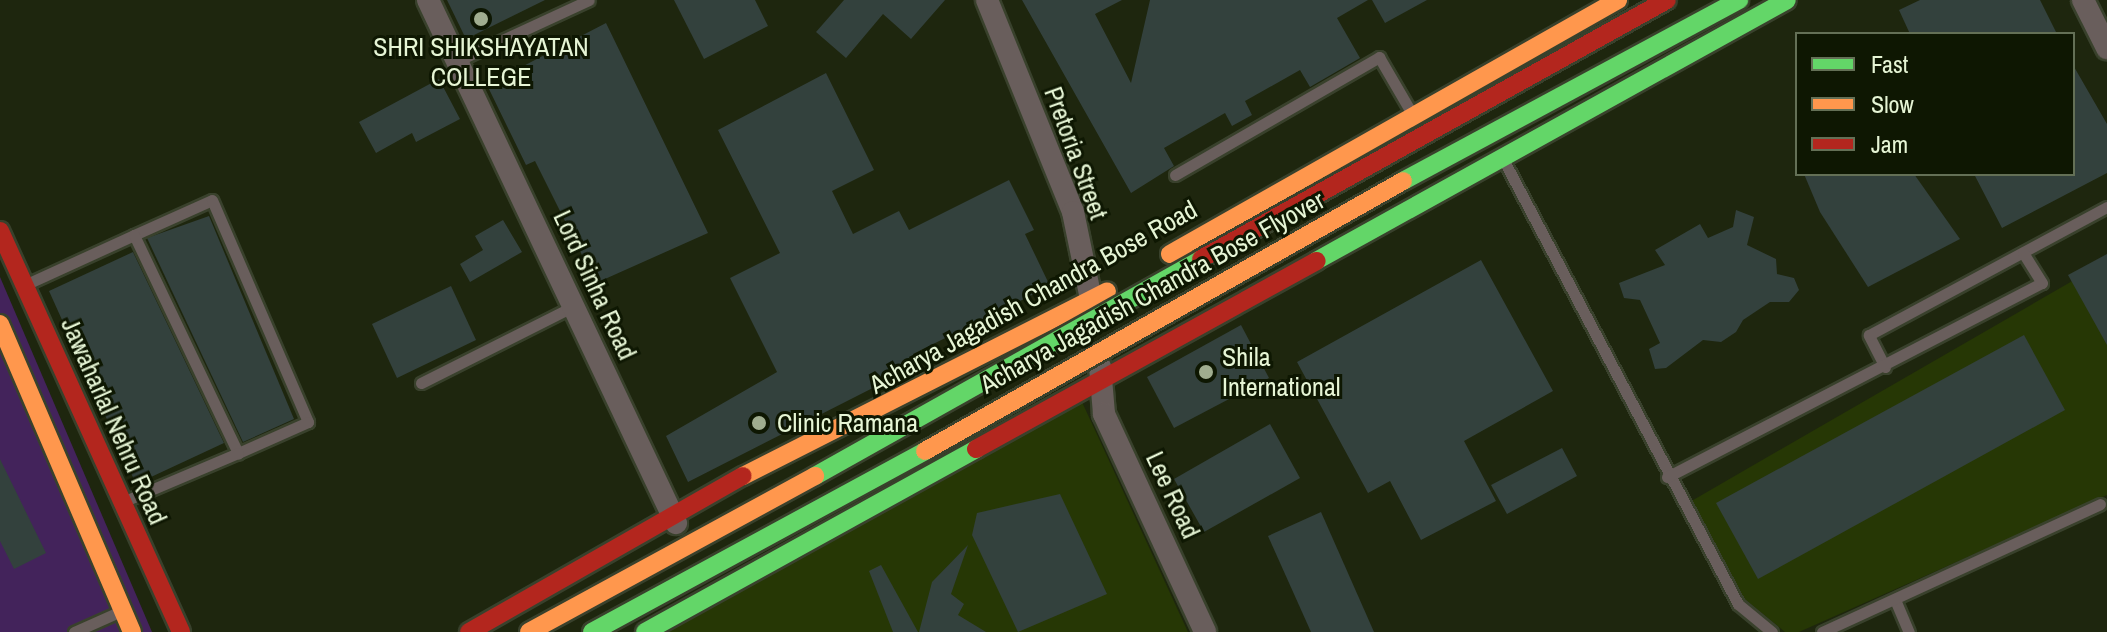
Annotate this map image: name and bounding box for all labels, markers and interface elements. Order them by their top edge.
marker: SHRI SHIKSHAYATAN COLLEGE [472,10,490,28]
place label: SHRI SHIKSHAYATAN COLLEGE [373,31,589,92]
legend [1795,32,2075,176]
text: Fast [1871,48,1908,80]
street label: Pretoria Street [1038,83,1114,223]
text: Slow [1871,88,1914,120]
text: Jam [1871,128,1908,160]
street label: Acharya Jagadish Chandra Bose Flyover [974,184,1330,400]
street label: Acharya Jagadish Chandra Bose Road [864,194,1202,400]
street label: Lord Sinha Road [547,205,643,365]
street label: Jawaharlal Nehru Road [54,313,174,529]
place label: Shila International [1222,341,1341,402]
marker: Shila International [1197,363,1215,381]
place label: Clinic Ramana [777,407,918,439]
marker: Clinic Ramana [748,412,770,434]
street label: Lee Road [1139,447,1207,543]

